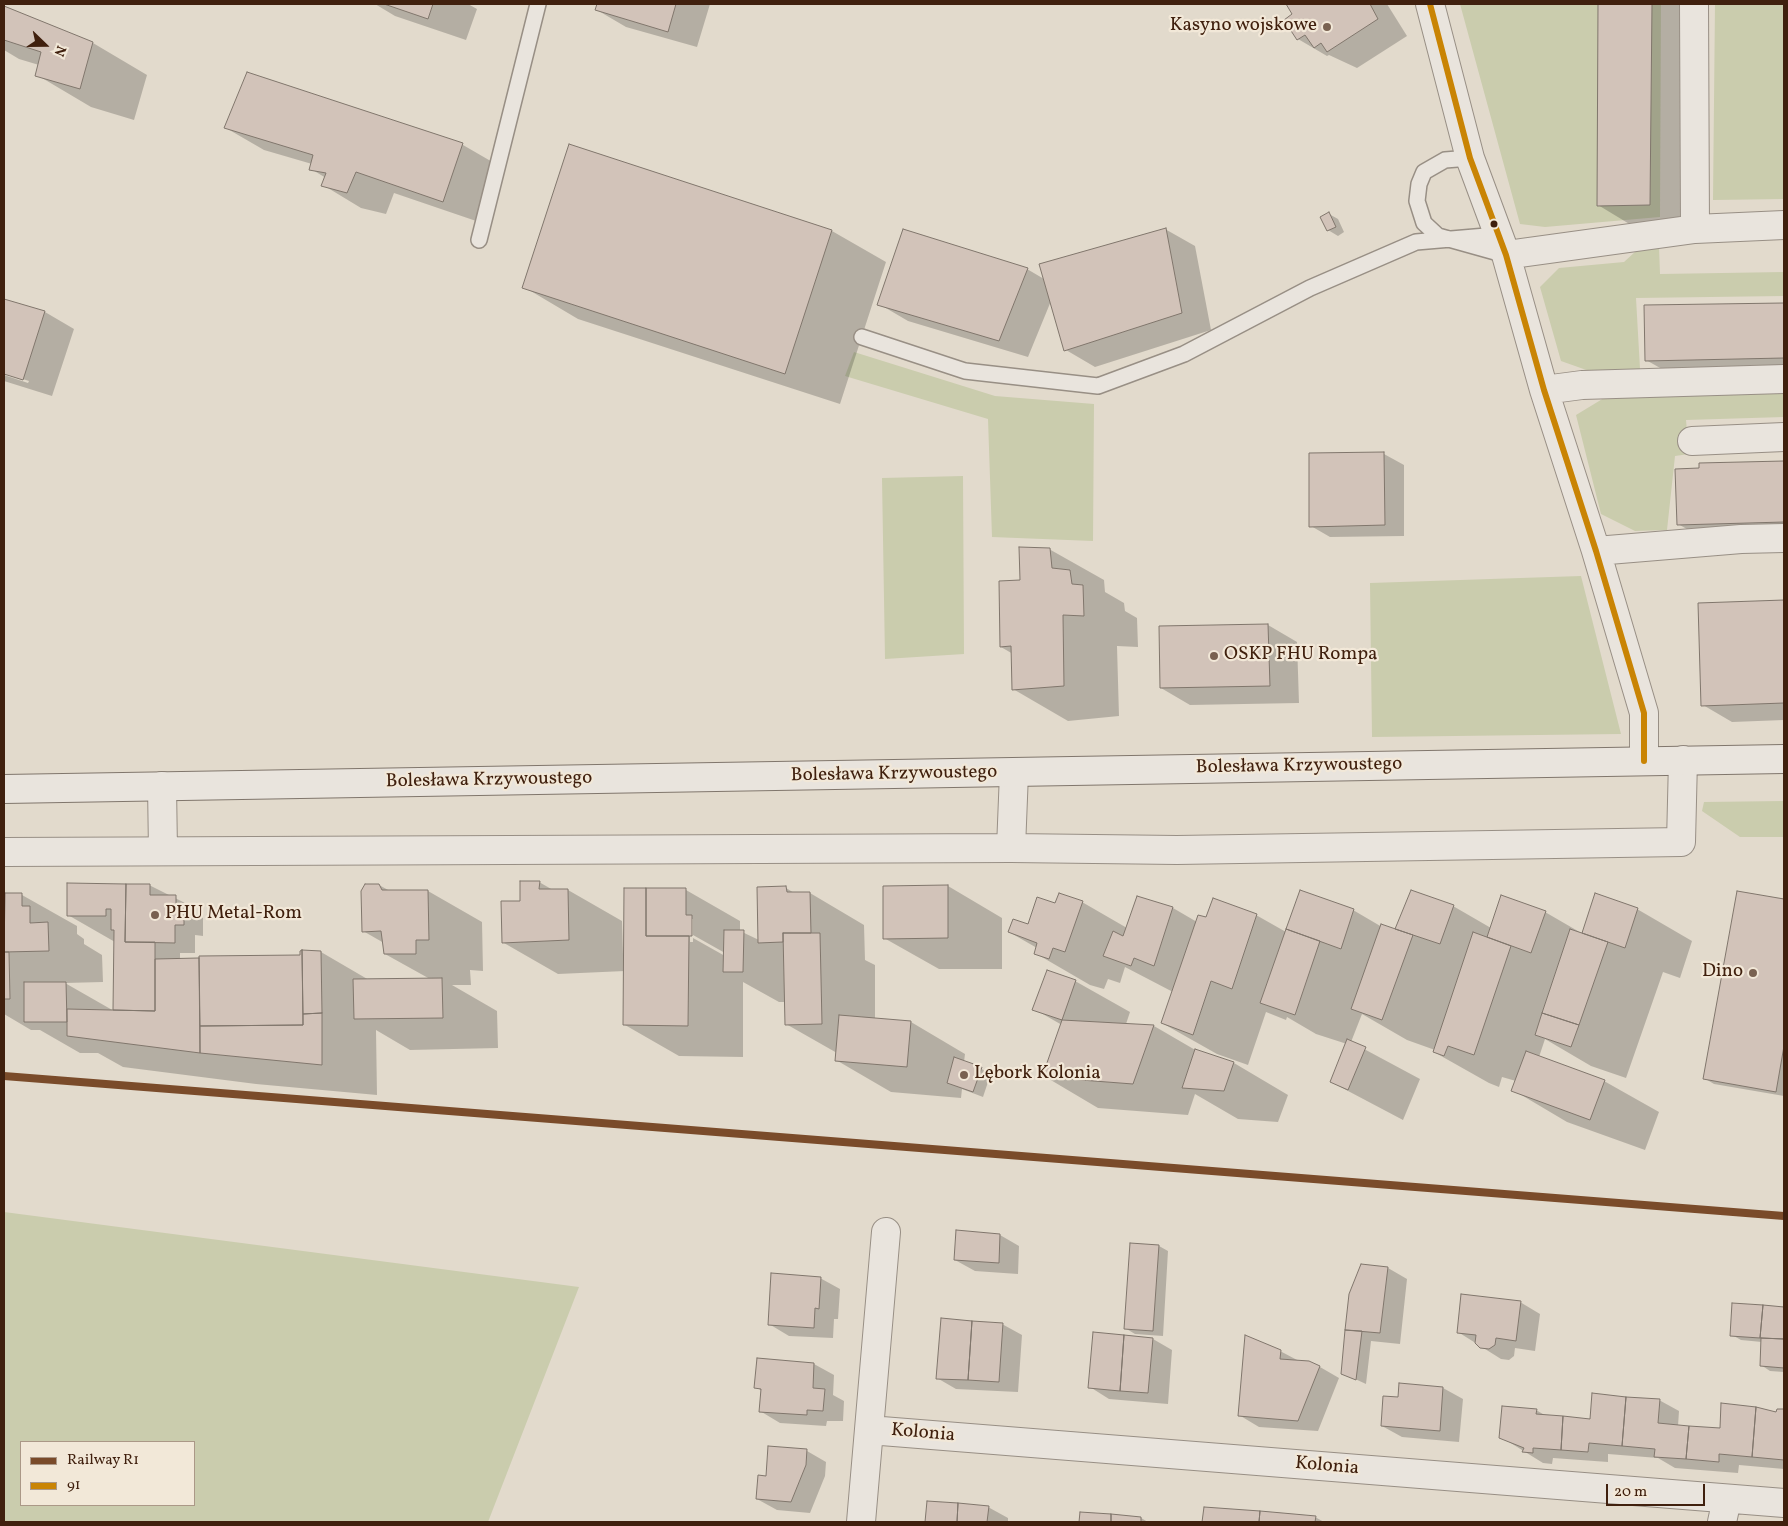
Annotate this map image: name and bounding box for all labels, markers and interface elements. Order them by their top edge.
place label: Kasyno wojskowe [1170,16,1317,38]
north arrow [20,20,70,70]
marker: Kasyno wojskowe [1321,21,1333,33]
text: N [49,43,70,59]
unlabelled marker [1489,219,1499,229]
place label: OSKP FHU Rompa [1224,645,1378,667]
marker: OSKP FHU Rompa [1208,650,1220,662]
street label: Bolesława Krzywoustego [1196,754,1402,780]
street label: Bolesława Krzywoustego [791,762,997,788]
street label: Bolesława Krzywoustego [386,768,592,794]
place label: PHU Metal-Rom [165,904,302,926]
marker: PHU Metal-Rom [149,909,161,921]
place label: Dino [1702,962,1743,984]
marker: Dino [1747,967,1759,979]
place label: Lębork Kolonia [974,1064,1101,1086]
marker: Lębork Kolonia [958,1069,970,1081]
street label: Kolonia [890,1420,956,1448]
legend [20,1441,195,1506]
text: Railway R1 [67,1450,139,1471]
street label: Kolonia [1294,1453,1360,1481]
scale bar [1608,1474,1707,1506]
text: 91 [67,1475,81,1496]
text: 20 m [1614,1482,1647,1503]

